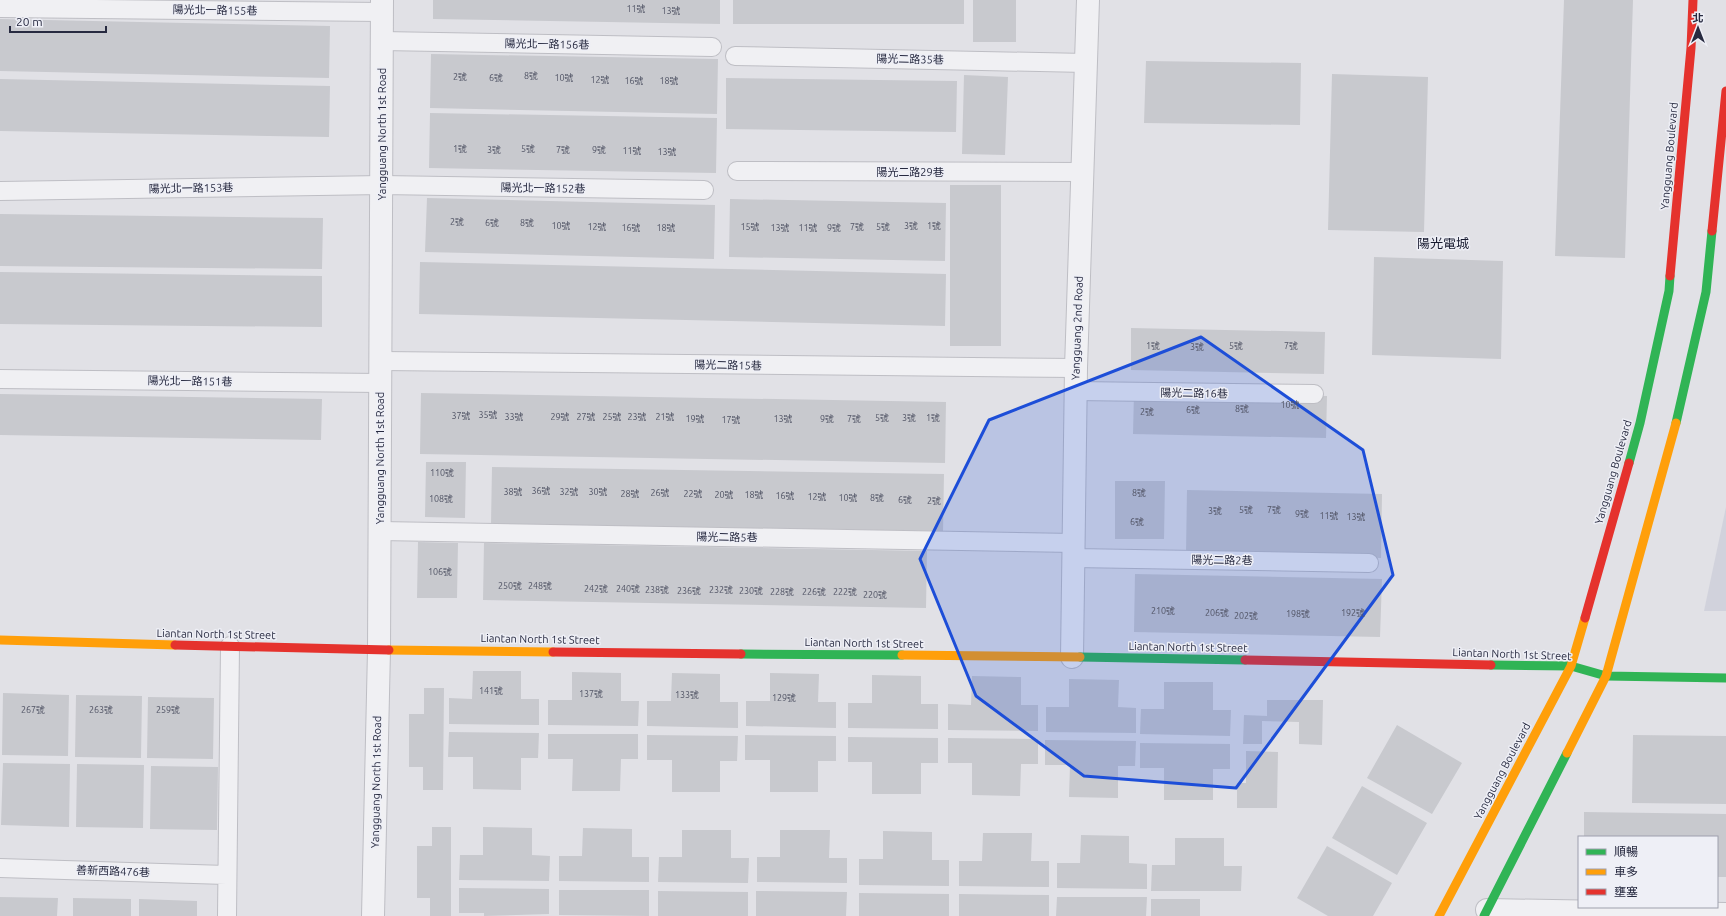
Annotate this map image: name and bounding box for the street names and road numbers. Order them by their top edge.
street label: 陽光北一路155巷 [173,3,257,17]
street label: 陽光北一路156巷 [505,37,589,51]
street label: 陽光二路35巷 [876,52,944,66]
street label: Yangguang North 1st Road [376,68,388,200]
street label: Yangguang Boulevard [1658,102,1680,210]
street label: 陽光二路29巷 [876,166,944,178]
street label: 陽光北一路153巷 [149,181,233,195]
street label: 陽光北一路152巷 [501,181,585,195]
street label: Yangguang 2nd Road [1069,276,1085,380]
street label: 陽光二路15巷 [694,358,762,372]
street label: 陽光北一路151巷 [148,374,232,388]
street label: 陽光二路16巷 [1160,386,1228,400]
street label: Yangguang North 1st Road [374,392,386,524]
street label: Yangguang Boulevard [1592,418,1634,526]
street label: 陽光二路5巷 [696,530,758,544]
street label: 陽光二路2巷 [1191,553,1253,567]
street label: Liantan North 1st Street [156,627,276,641]
street label: Liantan North 1st Street [480,632,600,646]
street label: Liantan North 1st Street [804,636,924,650]
street label: Liantan North 1st Street [1128,640,1248,654]
street label: Liantan North 1st Street [1452,646,1572,662]
street label: Yangguang North 1st Road [369,716,383,848]
street label: Yangguang Boulevard [1471,721,1533,821]
street label: 善新西路476巷 [76,864,150,878]

